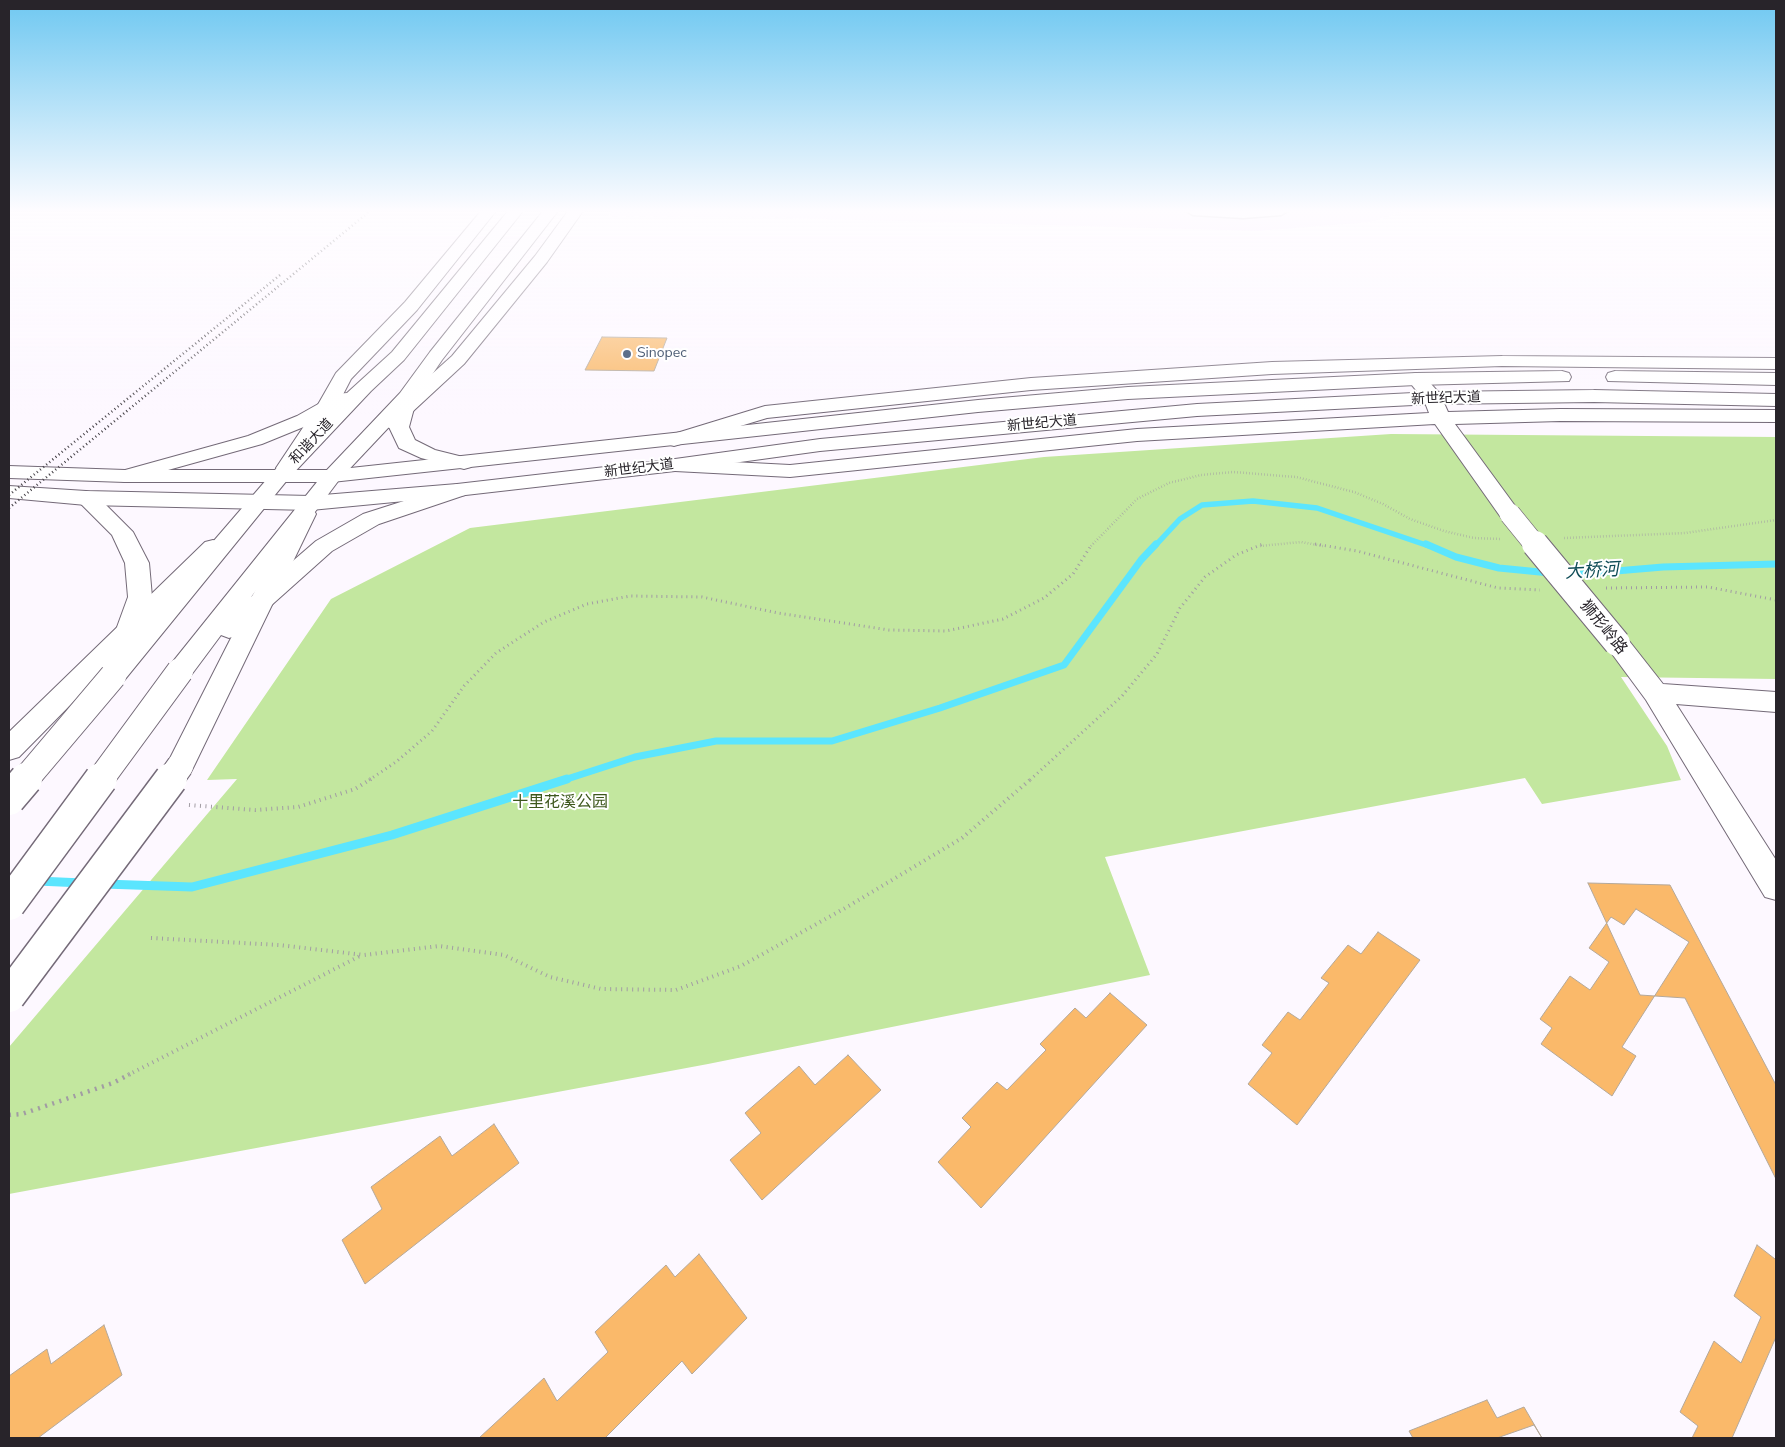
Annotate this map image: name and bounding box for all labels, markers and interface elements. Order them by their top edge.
place label: Sinopec [637,346,687,362]
marker: Sinopec [621,348,633,360]
street label: 新世纪大道 [1411,389,1481,409]
street label: 新世纪大道 [1006,413,1078,435]
street label: 和谐大道 [287,416,337,468]
street label: 新世纪大道 [603,456,675,482]
water label: 大桥河 [1564,560,1620,584]
street label: 狮形岭路 [1575,597,1631,659]
park label: 十里花溪公园 [512,793,608,813]

